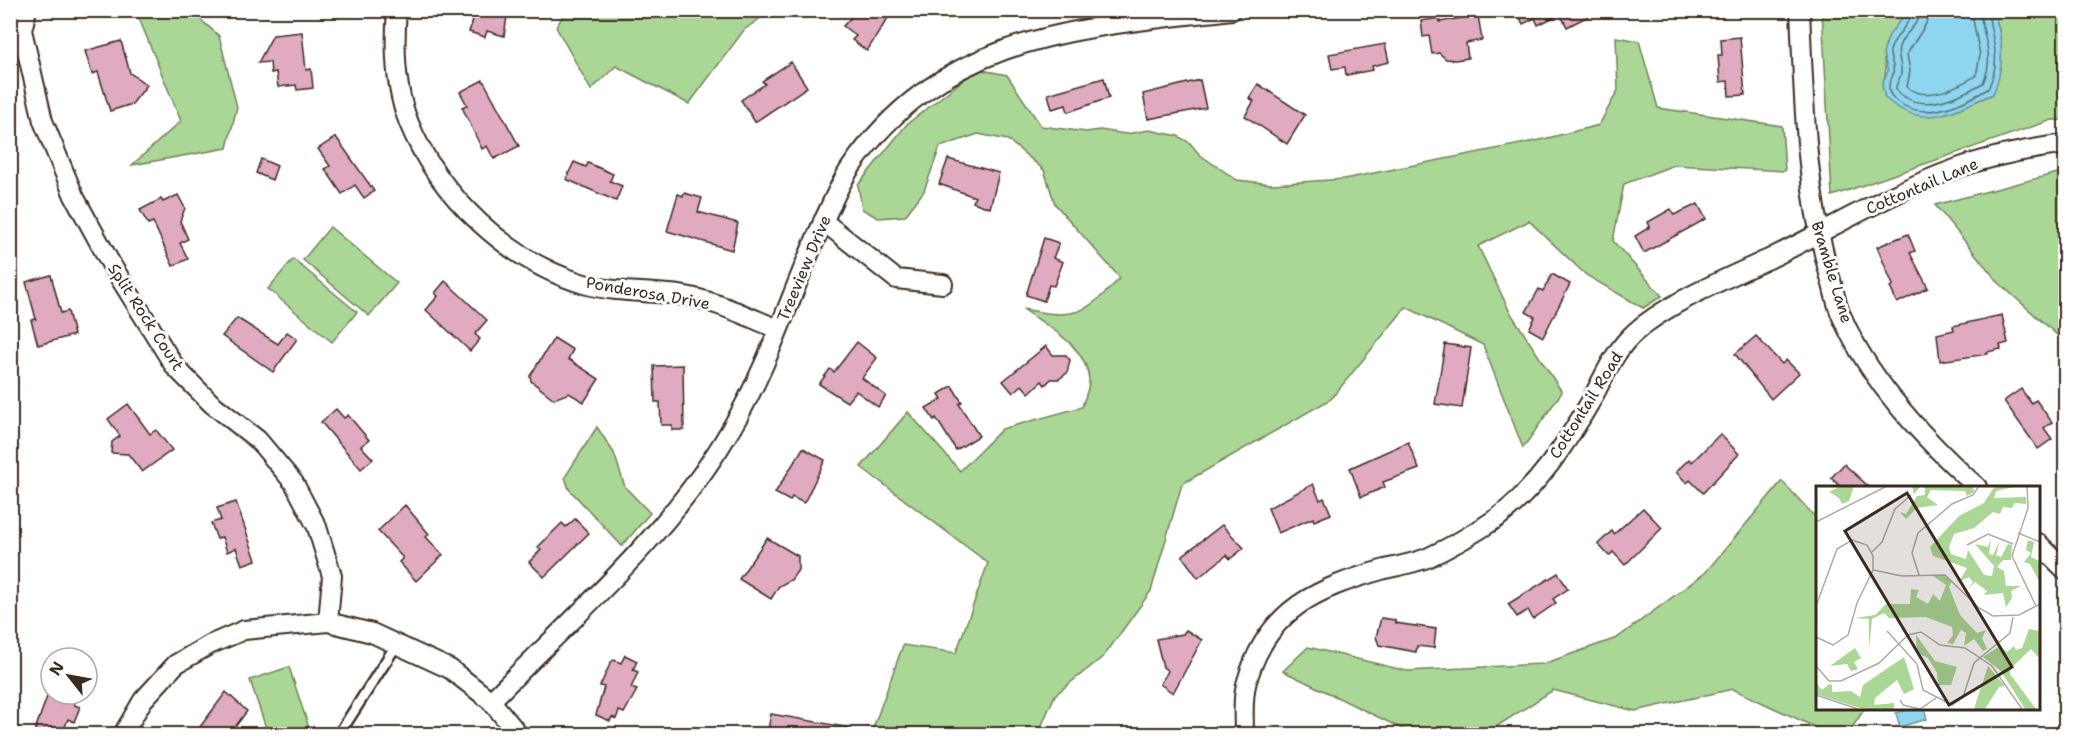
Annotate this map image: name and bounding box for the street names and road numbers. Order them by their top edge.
street label: Cottontail Lane [1863,153,1981,219]
street label: Treeview Drive [772,212,836,324]
street label: Bramble Lane [1807,218,1857,326]
street label: Split Rock Court [103,259,189,375]
street label: Ponderosa Drive [584,272,712,314]
street label: Cottontail Road [1545,347,1627,463]

